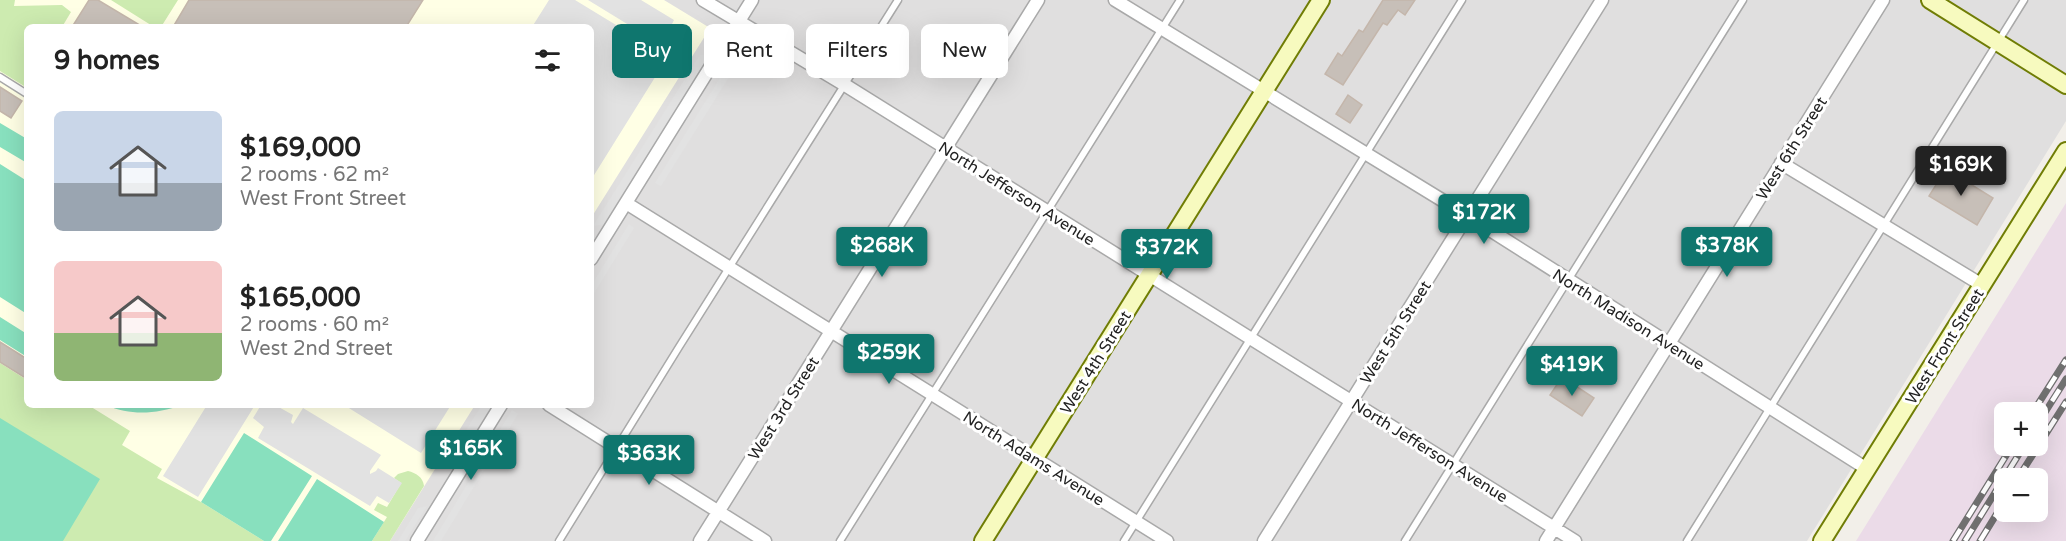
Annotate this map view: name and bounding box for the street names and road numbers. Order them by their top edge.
street label: West 6th Street [1752,93,1832,204]
street label: North Jefferson Avenue [935,137,1098,250]
street label: North Madison Avenue [1549,265,1708,375]
street label: West 5th Street [1356,277,1436,388]
street label: West Front Street [1901,285,1989,408]
street label: West 4th Street [1056,307,1136,418]
street label: West 3rd Street [744,353,824,464]
street label: North Jefferson Avenue [1348,394,1511,507]
street label: North Adams Avenue [959,407,1108,511]

